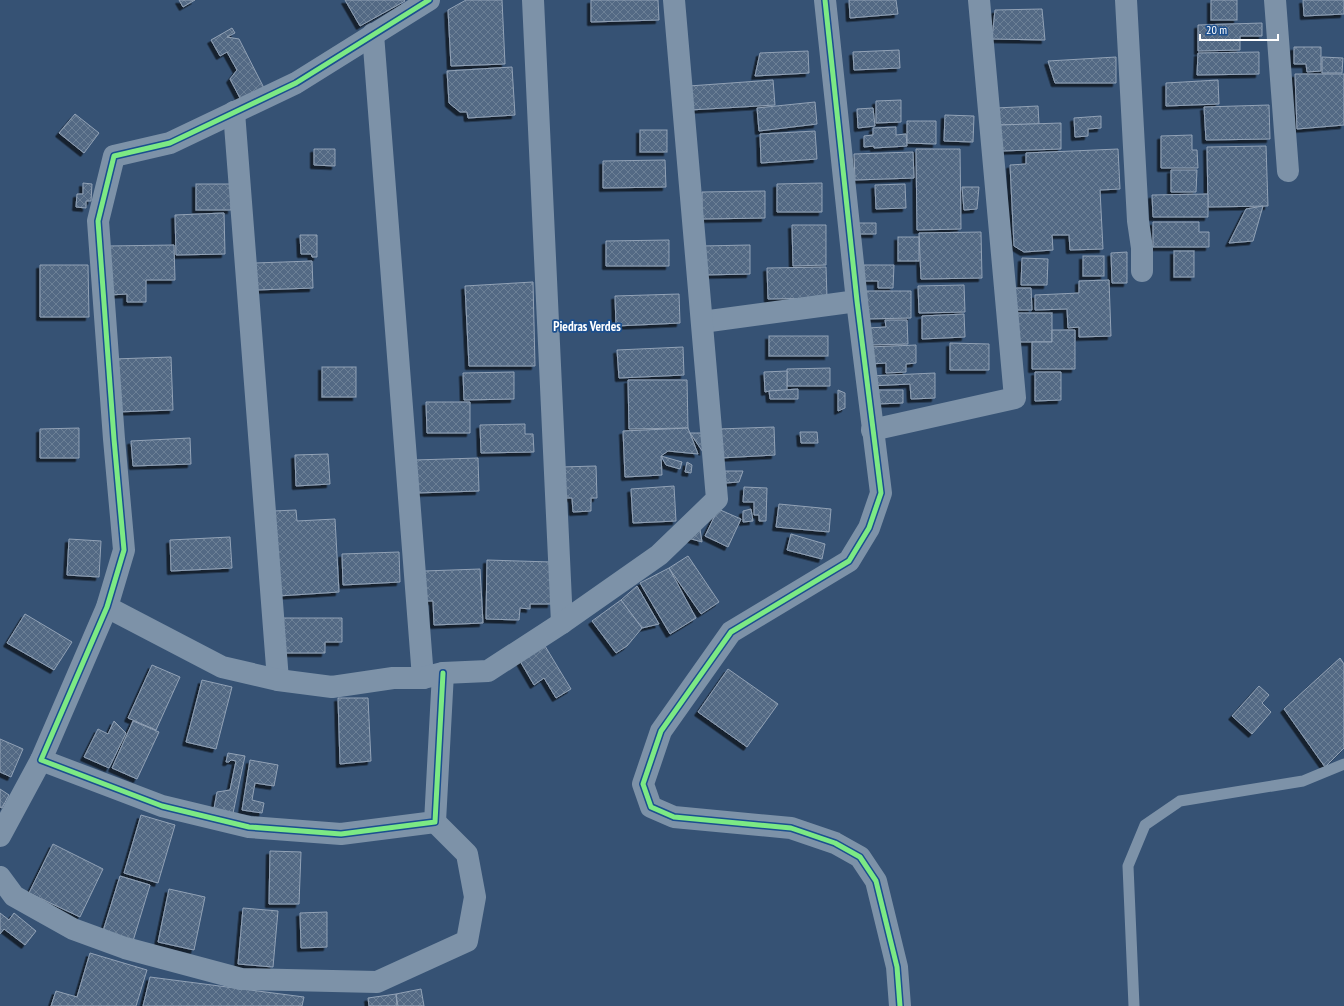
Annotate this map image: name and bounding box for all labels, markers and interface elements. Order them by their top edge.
scale bar [1200,16,1278,42]
text: 20 m [1206,22,1227,37]
district label: Piedras Verdes [553,318,621,335]

